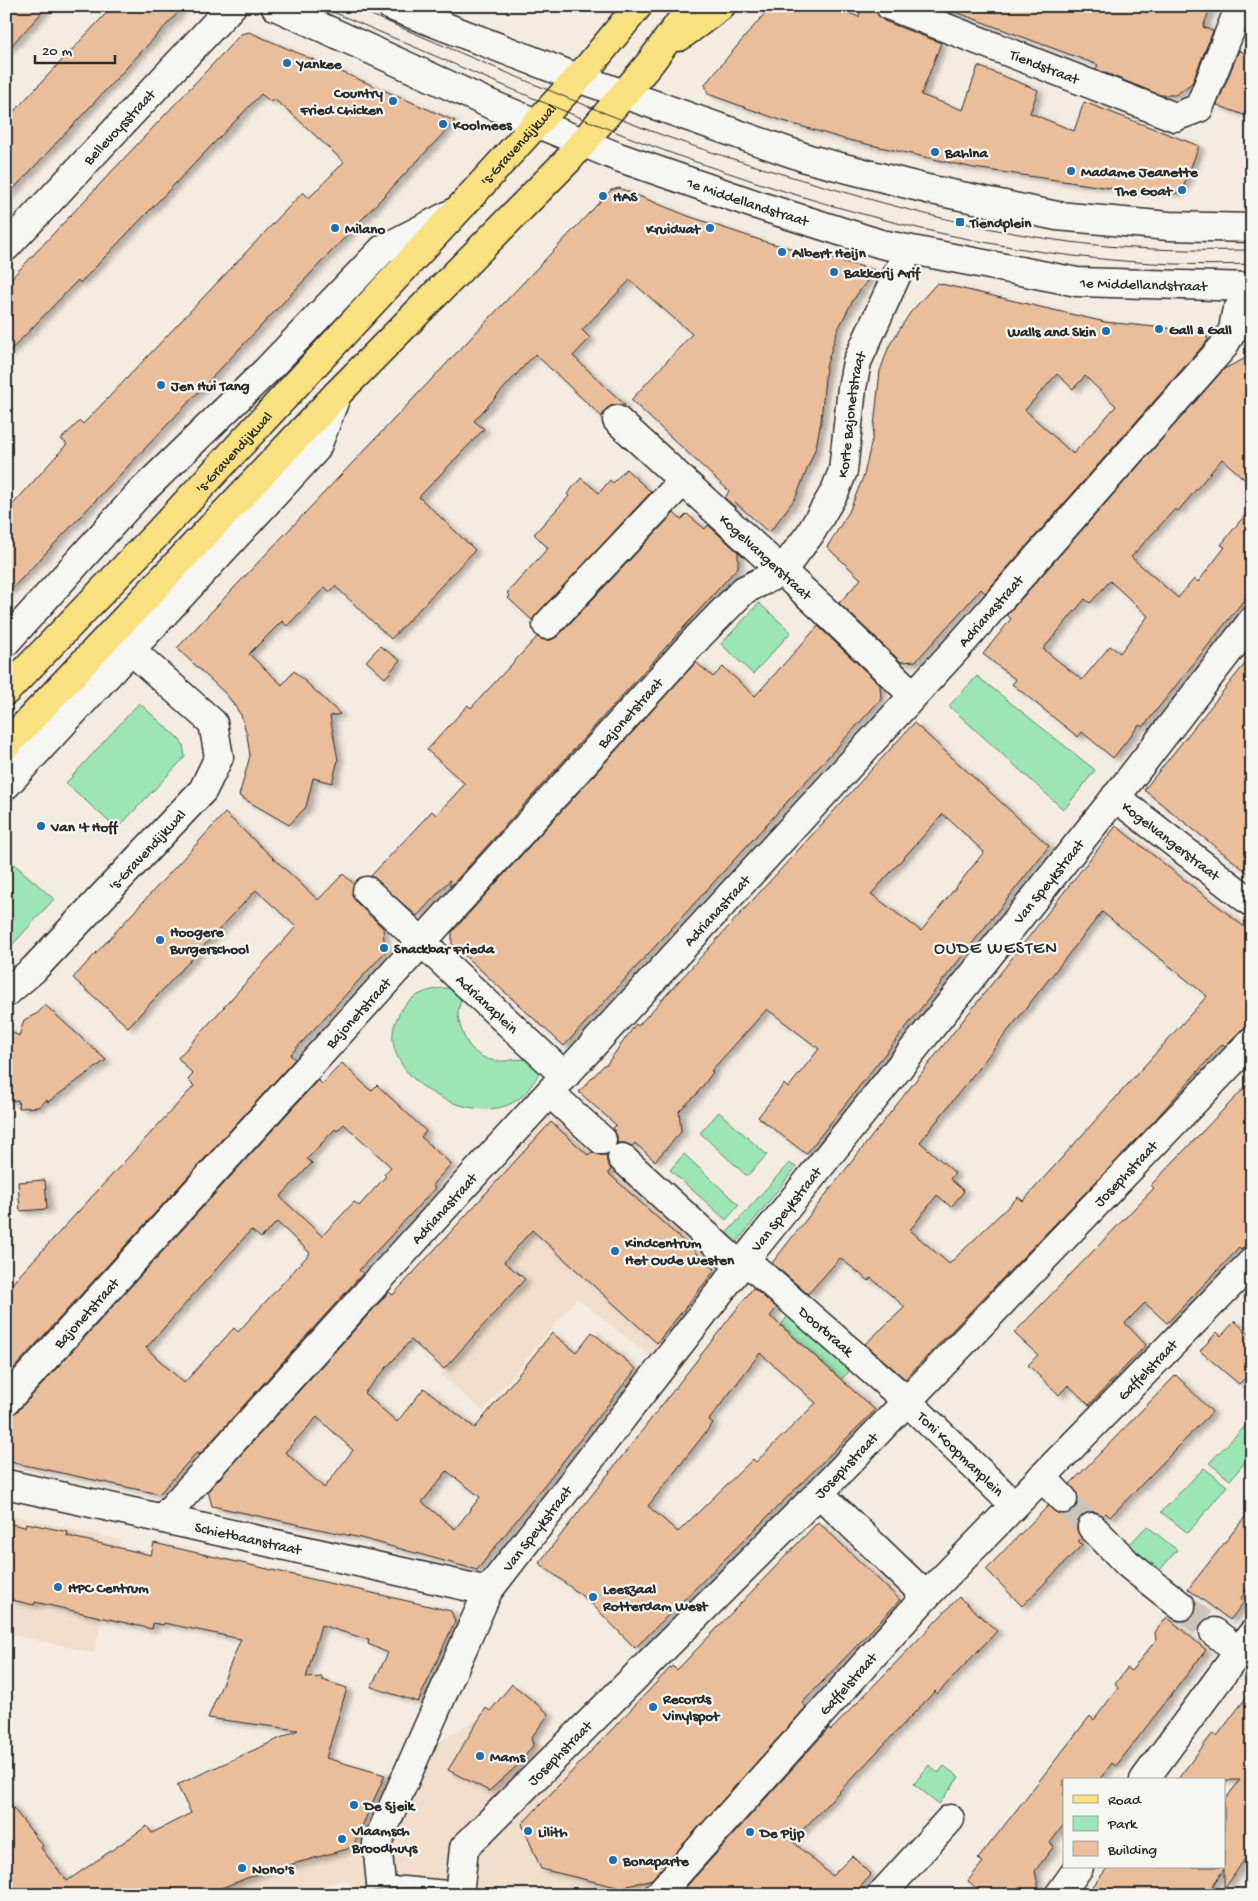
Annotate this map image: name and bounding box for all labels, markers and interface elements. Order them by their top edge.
scale bar [35,32,115,64]
text: 20 m [42,43,72,61]
street label: Tiendstraat [1006,46,1083,90]
place label: Yankee [295,56,343,74]
marker: Yankee [281,57,293,69]
street label: Bellevoysstraat [80,85,161,170]
place label: Country Fried Chicken [300,85,384,120]
marker: Country Fried Chicken [387,95,399,107]
street label: 's-Gravendijkwal [477,101,561,190]
place label: Koolmees [452,117,513,135]
marker: Koolmees [437,118,449,130]
place label: Bahlna [944,145,988,163]
marker: Bahlna [929,146,941,158]
place label: Madame Jeanette [1081,164,1199,182]
marker: Madame Jeanette [1065,165,1077,177]
street label: 1e Middellandstraat [683,174,812,232]
place label: The Goat [1114,183,1174,201]
marker: The Goat [1176,184,1188,196]
place label: HAS [613,189,638,207]
marker: HAS [597,190,609,202]
place label: Tiendplein [969,215,1032,233]
marker: Tiendplein [954,216,966,228]
place label: Milano [345,221,385,239]
place label: Kruidvat [645,221,702,239]
marker: Milano [329,222,341,234]
marker: Kruidvat [704,222,716,234]
place label: Albert Heijn [791,245,867,263]
marker: Albert Heijn [776,246,788,258]
place label: Bakkerij Arif [843,265,921,283]
marker: Bakkerij Arif [828,266,840,278]
street label: 1e Middellandstraat [1079,275,1209,297]
place label: Gall & Gall [1169,322,1233,340]
marker: Gall & Gall [1153,323,1165,335]
place label: Walls and Skin [1006,324,1097,342]
marker: Walls and Skin [1100,325,1112,337]
street label: Korte Bajonetstraat [834,347,872,481]
place label: Jen Hui Tang [170,378,250,396]
marker: Jen Hui Tang [155,379,167,391]
street label: 's-Gravendijkwal [193,409,277,498]
street label: Kogelvangerstraat [715,511,816,606]
street label: Adrianastraat [955,571,1030,651]
street label: Bajonetstraat [594,673,669,754]
street label: Kogelvangerstraat [1117,798,1224,887]
street label: 's-Gravendijkwal [105,807,191,895]
place label: Van 't Hoff [50,819,119,837]
marker: Van 't Hoff [35,820,47,832]
street label: Van Speykstraat [1010,835,1090,929]
street label: Adrianastraat [681,871,756,951]
place label: Hoogere Burgerschool [169,924,250,959]
marker: Hoogere Burgerschool [154,934,166,946]
district label: OUDE WESTEN [934,939,1058,960]
place label: Snackbar Frieda [394,941,495,959]
marker: Snackbar Frieda [378,942,390,954]
street label: Adrianaplein [451,972,521,1039]
street label: Bajonetstraat [322,974,397,1054]
street label: Josephstraat [1091,1137,1164,1211]
street label: Van Speykstraat [747,1163,828,1257]
street label: Adrianastraat [408,1169,483,1249]
place label: Kindcentrum Het Oude Westen [624,1235,735,1270]
marker: Kindcentrum Het Oude Westen [609,1245,621,1257]
street label: Bajonetstraat [50,1274,125,1354]
street label: Doorbraak [793,1303,857,1362]
street label: Gaffelstraat [1115,1335,1183,1405]
street label: Toni Koopmanplein [912,1408,1007,1501]
street label: Josephstraat [812,1428,884,1503]
street label: Van Speykstraat [499,1482,578,1577]
street label: Schietbaanstraat [193,1519,305,1561]
place label: HPC Centrum [68,1580,149,1598]
marker: HPC Centrum [52,1581,64,1593]
place label: Leeszaal Rotterdam West [602,1581,709,1616]
marker: Leeszaal Rotterdam West [587,1591,599,1603]
street label: Gaffelstraat [816,1648,883,1720]
place label: Records Vinylspot [662,1691,721,1726]
marker: Records Vinylspot [647,1701,659,1713]
street label: Josephstraat [525,1717,598,1790]
place label: Mams [490,1749,526,1767]
marker: Mams [474,1750,486,1762]
legend [1063,1778,1226,1868]
text: Road [1108,1792,1142,1810]
place label: De Sjeik [362,1798,416,1816]
marker: De Sjeik [348,1799,360,1811]
text: Park [1107,1816,1138,1834]
place label: Vlaamsch Broodhuys [351,1823,419,1858]
place label: Lilith [538,1824,567,1842]
marker: Lilith [522,1825,534,1837]
place label: De Pijp [758,1825,805,1843]
marker: De Pijp [744,1826,756,1838]
marker: Vlaamsch Broodhuys [336,1833,348,1845]
text: Building [1107,1842,1157,1860]
place label: Bonaparte [622,1853,690,1871]
marker: Bonaparte [607,1854,619,1866]
place label: Nono's [252,1861,295,1879]
marker: Nono's [236,1862,248,1874]

